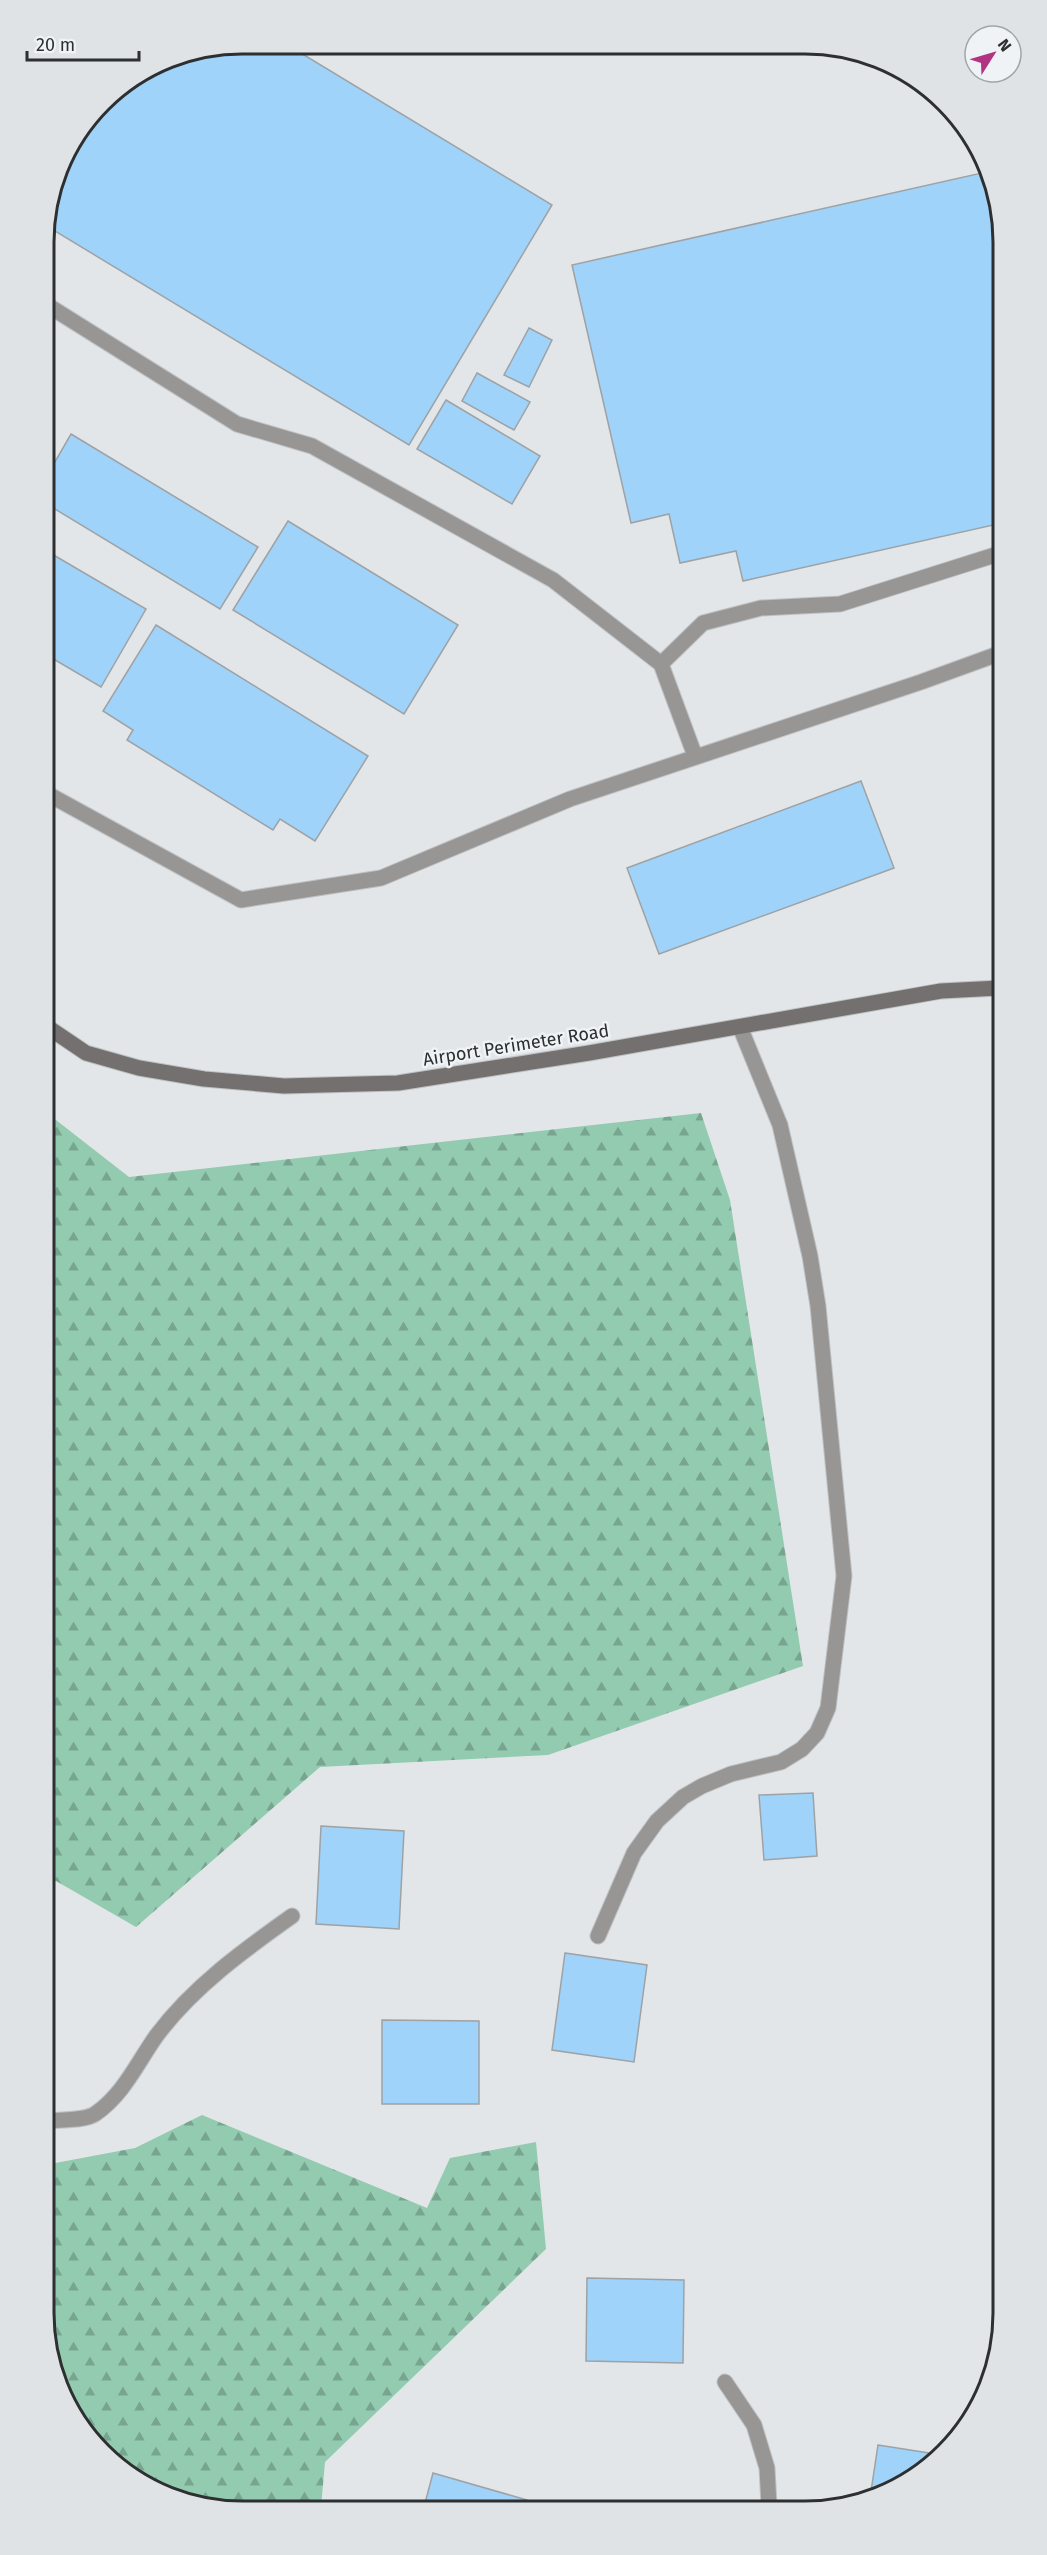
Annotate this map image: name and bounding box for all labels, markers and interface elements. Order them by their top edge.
scale bar [27,24,140,62]
north arrow [963,24,1023,84]
text: 20 m [36,34,75,56]
text: N [994,35,1015,55]
street label: Airport Perimeter Road [421,1019,611,1071]

